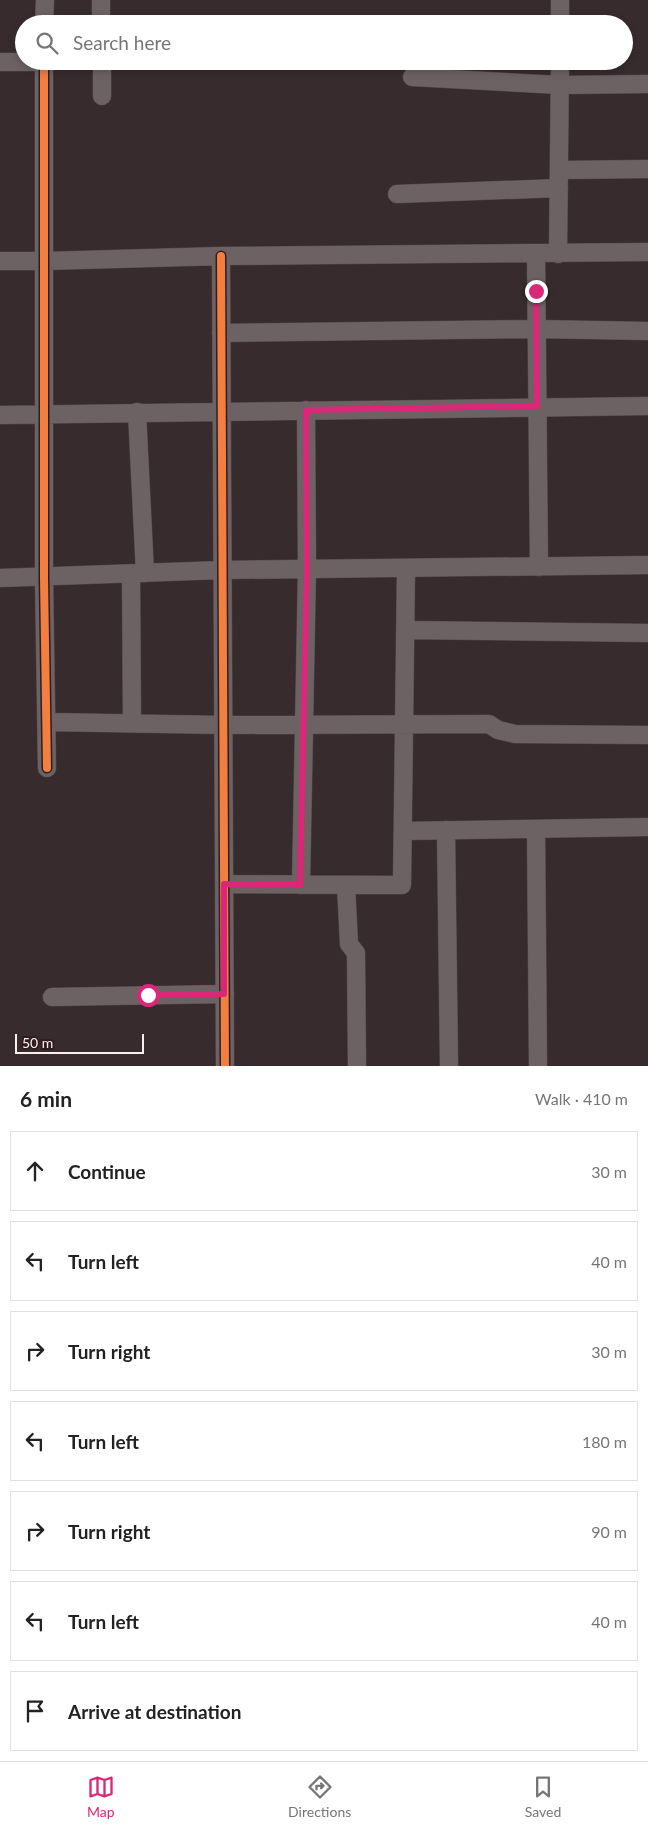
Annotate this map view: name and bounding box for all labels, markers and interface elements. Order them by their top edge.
search box [15,15,633,70]
icon: search [33,29,61,57]
text: Search here [73,31,171,54]
route end [525,280,548,303]
route start [137,984,160,1007]
scale bar [15,1031,144,1054]
text: 50 m [22,1034,53,1051]
text: 6 min [20,1086,72,1111]
text: Walk · 410 m [535,1089,628,1108]
icon: ahead [21,1157,49,1185]
text: Continue [68,1160,146,1183]
text: 30 m [591,1162,627,1181]
icon: left [21,1247,49,1275]
text: Turn left [68,1250,139,1273]
text: 40 m [591,1252,627,1271]
icon: right [21,1337,49,1365]
text: Turn right [68,1340,150,1363]
text: 30 m [591,1342,627,1361]
icon: left [21,1427,49,1455]
text: Turn left [68,1430,139,1453]
text: 180 m [582,1432,627,1451]
icon: right [21,1517,49,1545]
text: Turn right [68,1520,150,1543]
text: 90 m [591,1522,627,1541]
icon: left [21,1607,49,1635]
text: Turn left [68,1610,139,1633]
text: 40 m [591,1612,627,1631]
icon: arrive [21,1697,49,1725]
text: Arrive at destination [68,1700,241,1723]
tab: Map [87,1773,115,1820]
tab: Directions [288,1773,351,1820]
tab: Saved [525,1773,561,1820]

